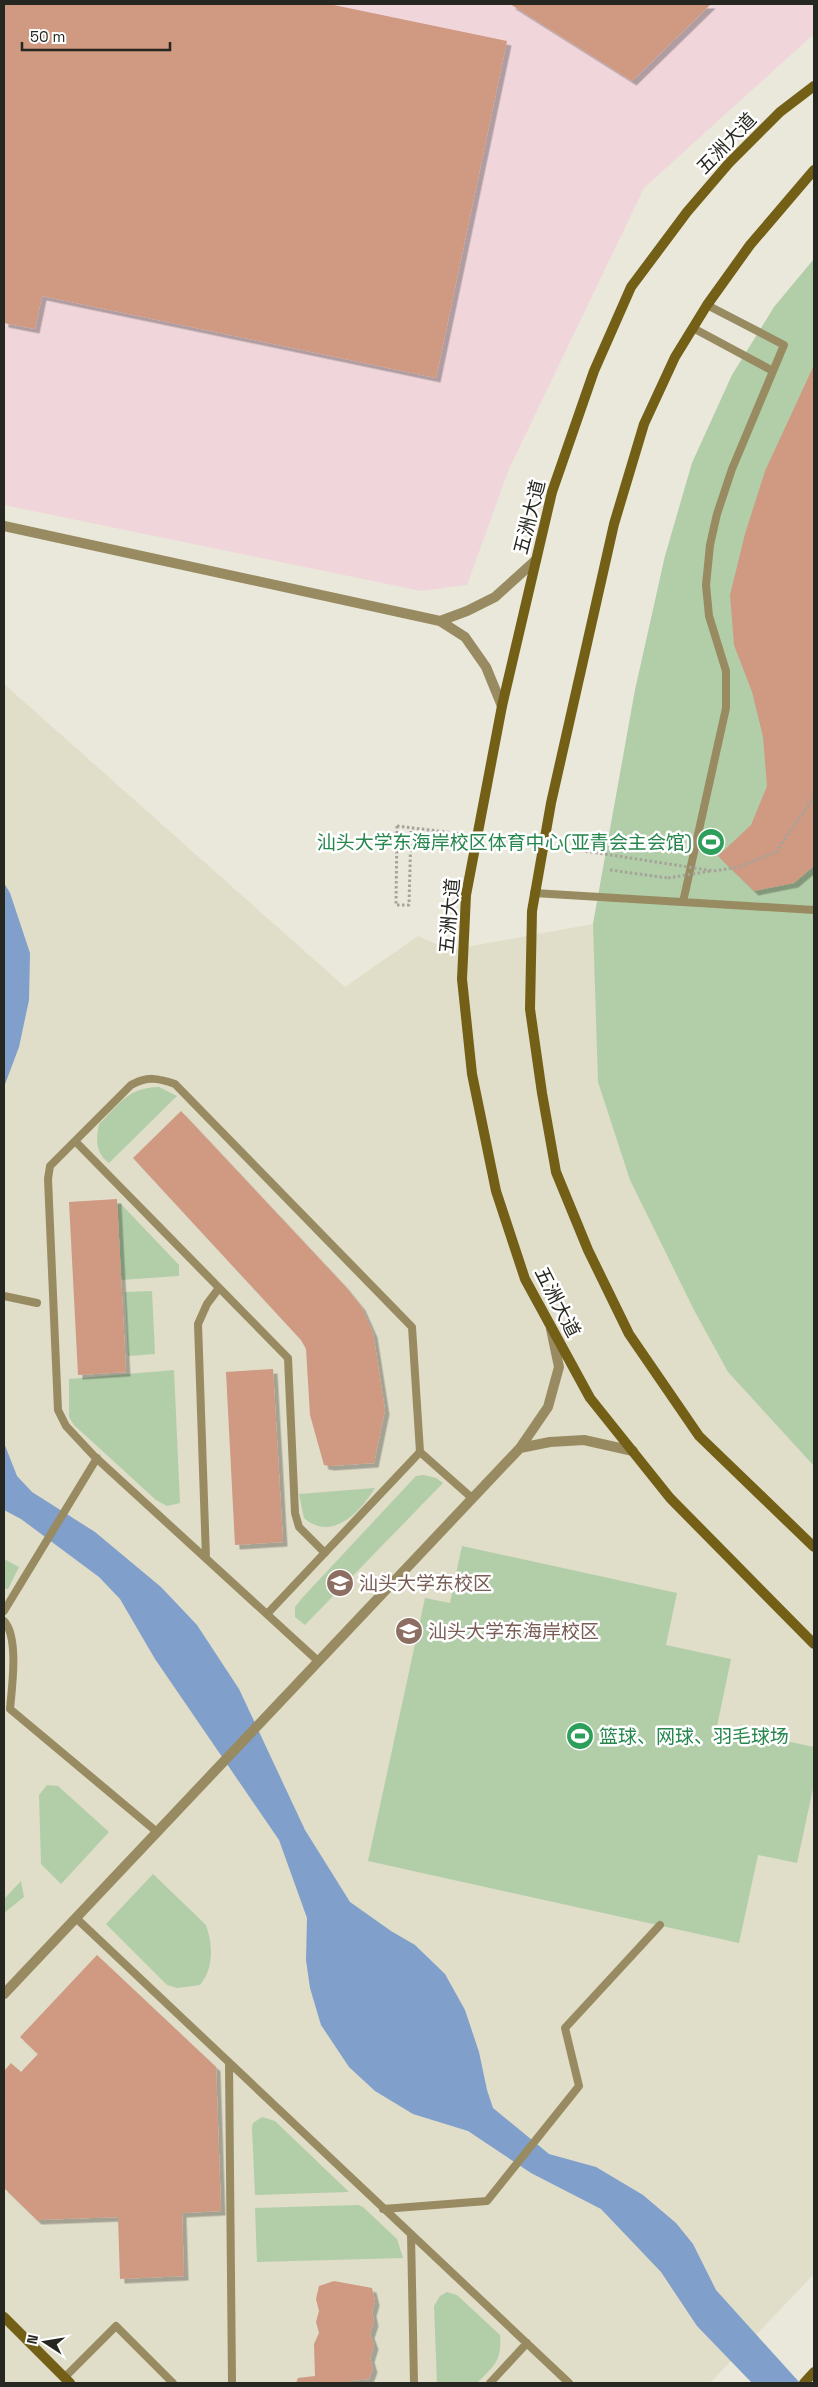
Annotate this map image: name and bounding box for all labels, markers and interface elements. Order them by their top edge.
scale bar [22,20,170,52]
text: 50 m [30,27,65,46]
street label: 五洲大道 [691,107,762,179]
street label: 五洲大道 [508,477,551,557]
sports icon: 汕头大学东海岸校区体育中心(亚青会主会馆) [696,827,726,857]
place label: 汕头大学东海岸校区体育中心(亚青会主会馆) [317,830,692,855]
street label: 五洲大道 [434,877,465,955]
street label: 五洲大道 [529,1263,586,1342]
school or university icon: 汕头大学东校区 [325,1568,355,1598]
place label: 汕头大学东校区 [359,1571,492,1596]
school or university icon: 汕头大学东海岸校区 [394,1616,424,1646]
place label: 汕头大学东海岸校区 [428,1619,599,1644]
sports icon: 篮球、网球、羽毛球场 [565,1721,595,1751]
place label: 篮球、网球、羽毛球场 [599,1724,789,1749]
north arrow [20,2317,70,2367]
text: N [23,2333,42,2346]

